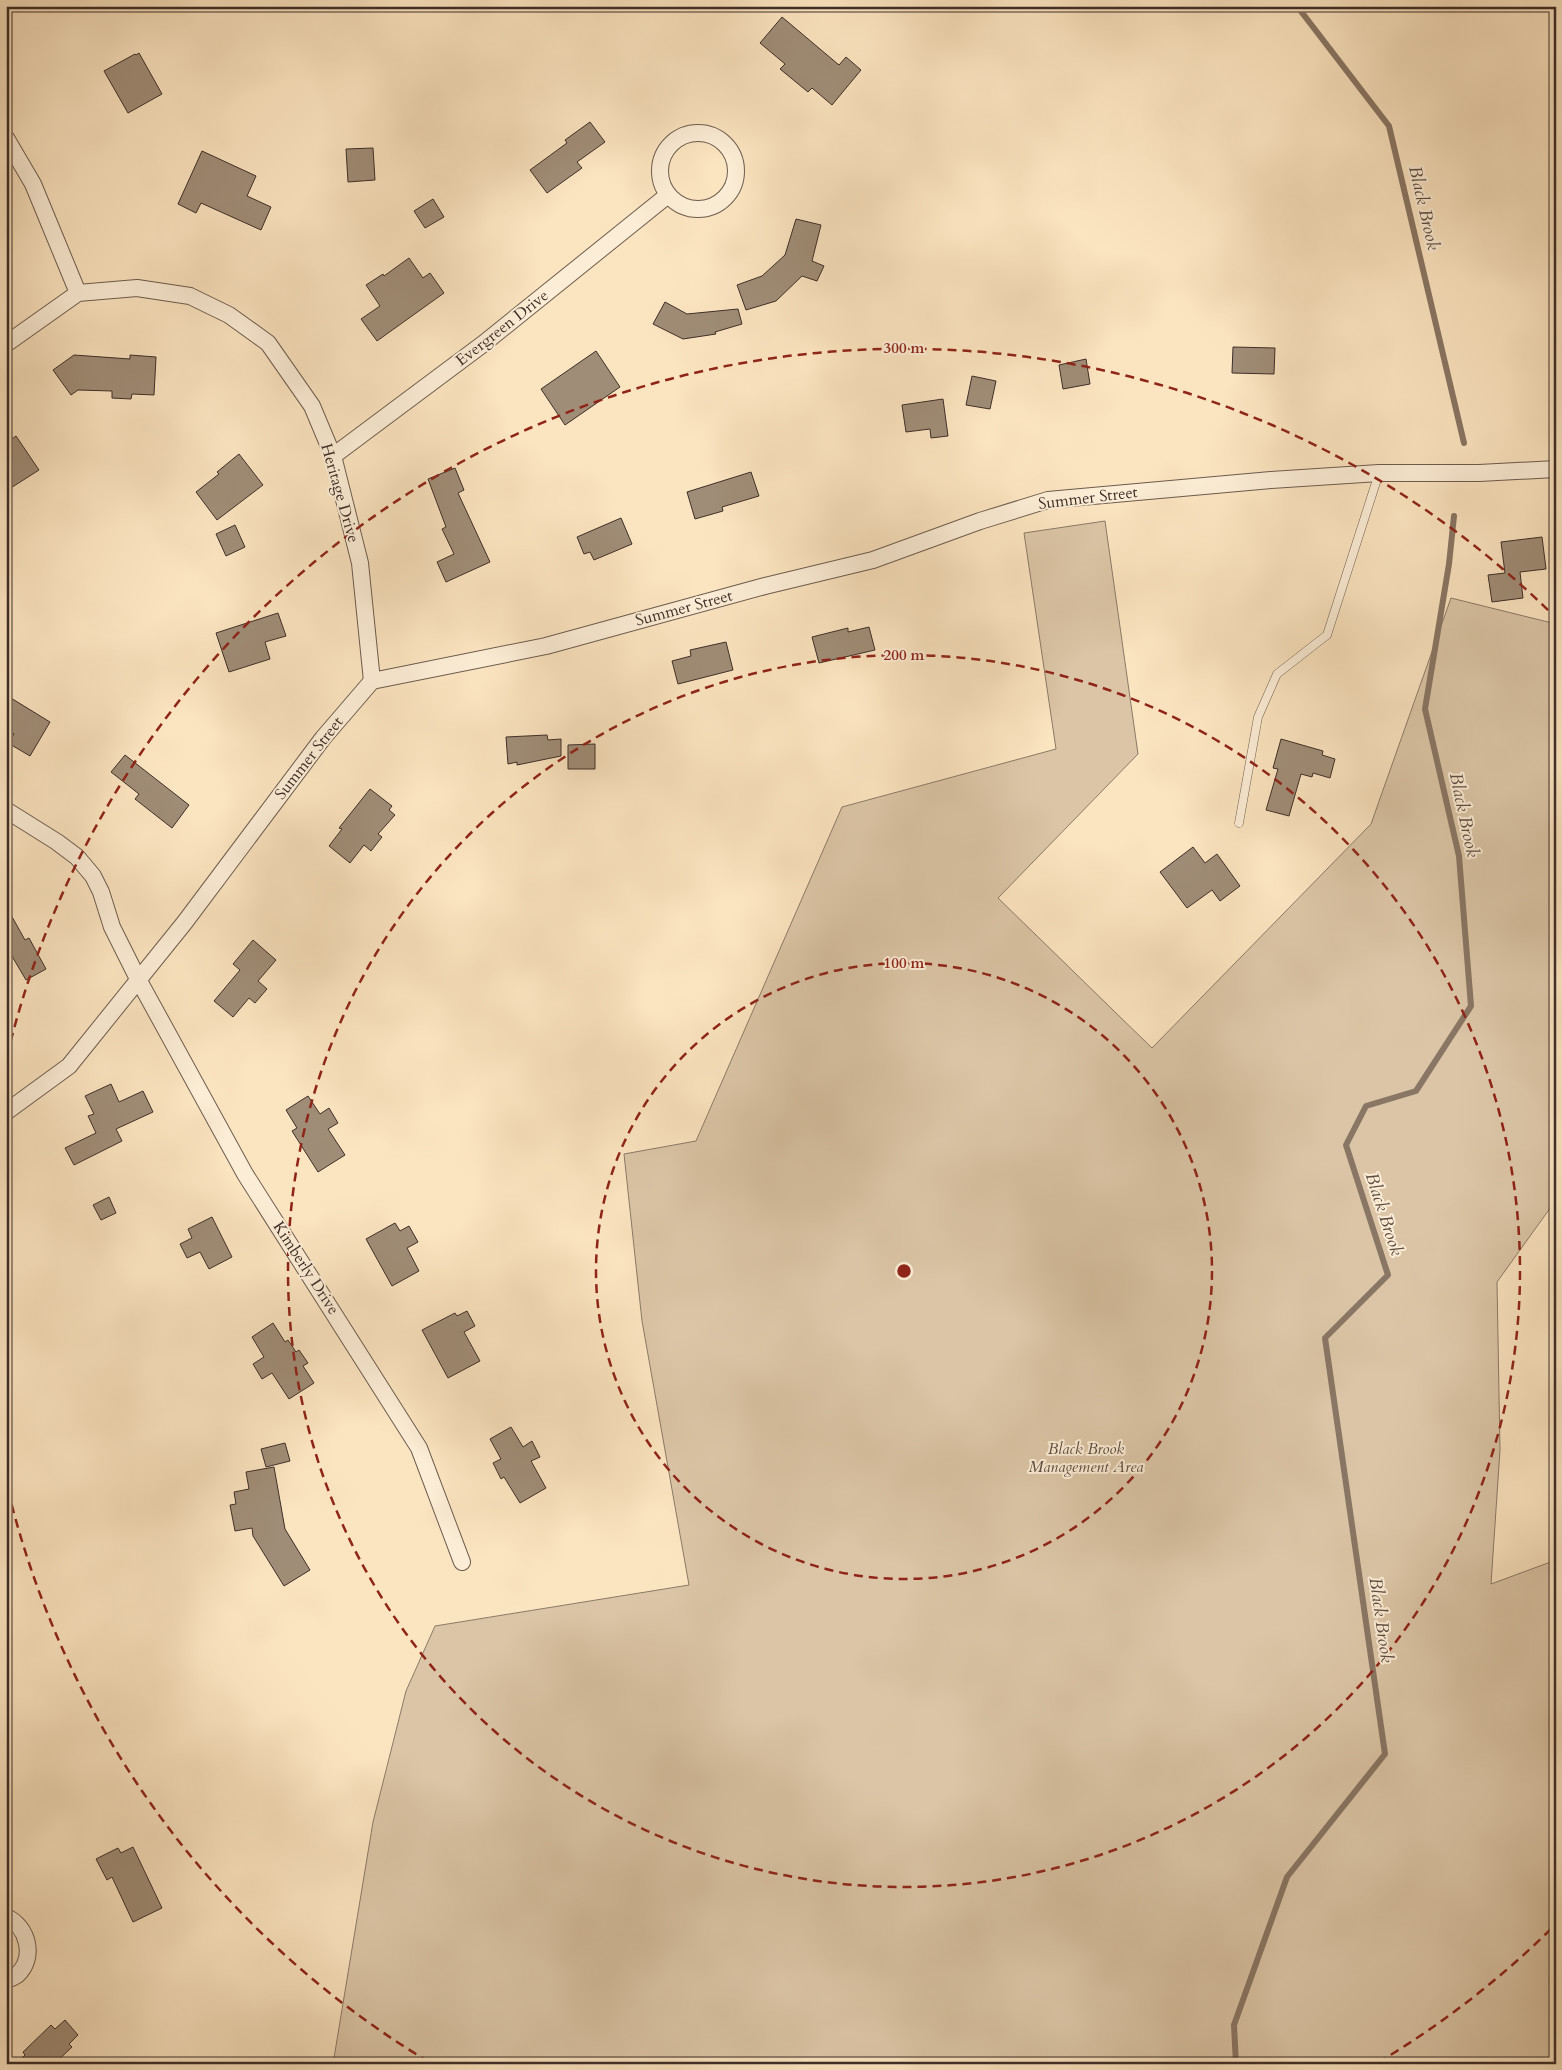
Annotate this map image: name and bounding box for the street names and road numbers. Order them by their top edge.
street label: Evergreen Drive [451,285,553,371]
street label: Heritage Drive [315,441,365,545]
street label: Summer Street [1037,481,1139,515]
street label: Summer Street [633,584,735,632]
street label: Summer Street [270,712,348,804]
street label: Kimberly Drive [268,1217,344,1319]

